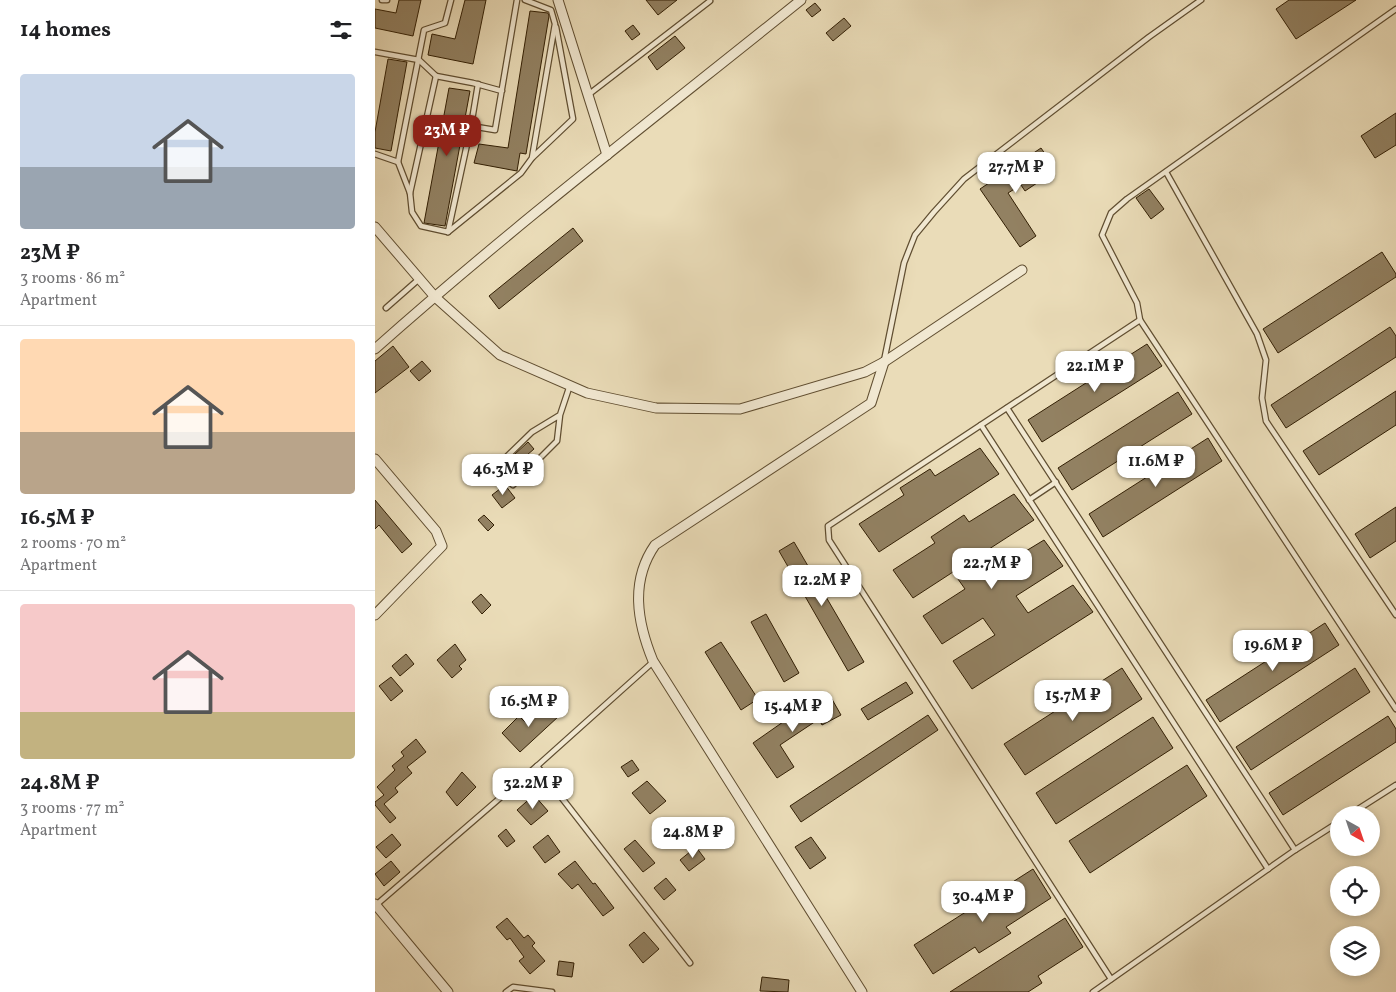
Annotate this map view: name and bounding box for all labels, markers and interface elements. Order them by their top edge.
text: 14 homes [20,16,111,45]
icon: filters [327,16,355,44]
icon: home [143,106,233,196]
pin: 23M ₽ [412,114,482,157]
text: 23M ₽ [424,120,470,142]
pin: 27.7M ₽ [970,152,1062,194]
text: 27.7M ₽ [988,157,1044,179]
text: 23M ₽ [20,239,80,268]
text: 3 rooms · 86 m² [20,268,125,290]
text: Apartment [20,290,97,312]
pin: 22.1M ₽ [1049,350,1141,393]
text: 22.1M ₽ [1066,356,1124,378]
icon: home [143,372,233,462]
pin: 11.6M ₽ [1110,446,1202,488]
text: 11.6M ₽ [1128,451,1184,473]
pin: 46.3M ₽ [457,454,549,496]
text: 46.3M ₽ [473,459,533,481]
text: 16.5M ₽ [20,504,95,533]
text: 2 rooms · 70 m² [20,533,126,555]
pin: 22.7M ₽ [946,548,1038,590]
text: 22.7M ₽ [963,553,1021,575]
text: Apartment [20,555,97,577]
pin: 12.2M ₽ [776,564,868,607]
text: 12.2M ₽ [793,570,851,592]
pin: 19.6M ₽ [1227,630,1319,672]
text: 19.6M ₽ [1244,635,1302,657]
icon: home [143,637,233,727]
pin: 15.7M ₽ [1027,680,1119,722]
text: 15.7M ₽ [1045,685,1101,707]
pin: 16.5M ₽ [483,686,575,728]
pin: 15.4M ₽ [747,690,839,733]
text: 16.5M ₽ [501,691,557,713]
text: 15.4M ₽ [764,696,822,718]
pin: 32.2M ₽ [487,768,579,810]
text: 24.8M ₽ [20,769,100,798]
text: 32.2M ₽ [504,773,562,795]
text: 3 rooms · 77 m² [20,798,124,820]
north arrow [1330,806,1380,856]
map controls [1330,806,1380,976]
pin: 24.8M ₽ [647,816,739,859]
text: Apartment [20,820,97,842]
text: 24.8M ₽ [663,822,723,844]
button: locate [1330,866,1380,916]
pin: 30.4M ₽ [937,880,1029,923]
text: 30.4M ₽ [952,886,1014,908]
button: layers [1330,926,1380,976]

